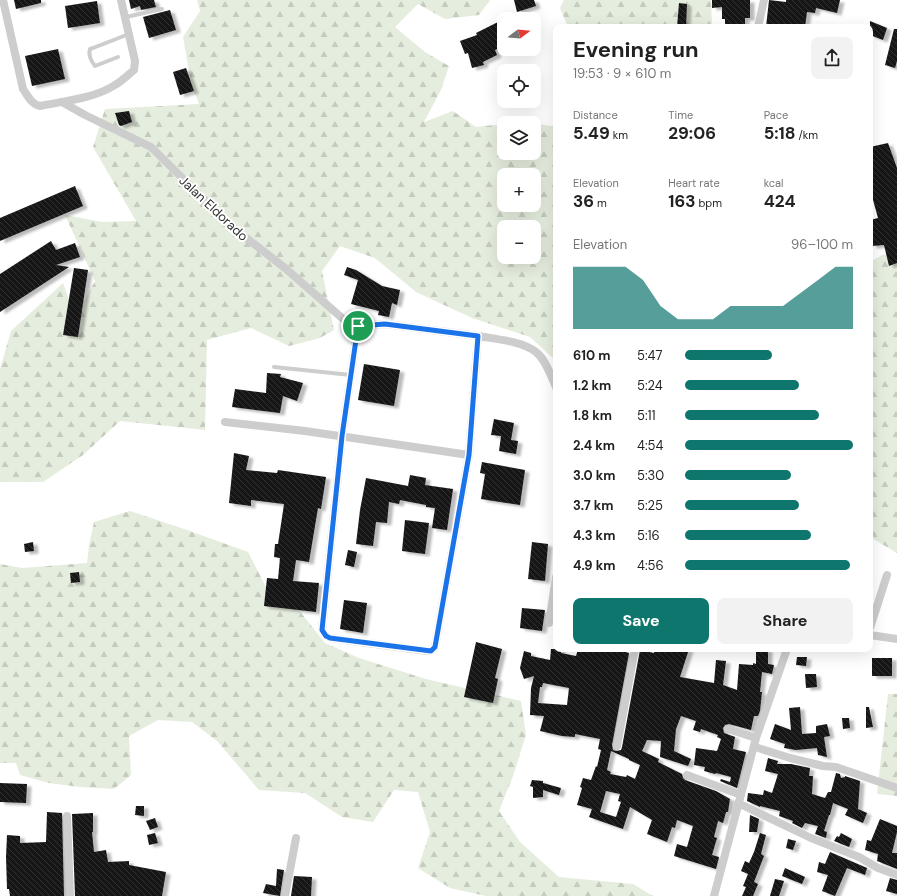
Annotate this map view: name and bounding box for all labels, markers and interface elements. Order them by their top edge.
north arrow [497,12,541,56]
map controls [497,12,541,264]
text: Evening run [573,35,699,64]
button: share [811,37,853,79]
button: locate [497,64,541,108]
text: 19:53 · 9 × 610 m [573,65,671,82]
text: Distance [573,108,618,122]
text: Time [668,108,693,122]
text: Pace [764,108,788,122]
button: layers [497,116,541,160]
text: 5.49 [573,122,610,144]
text: 29:06 [668,122,716,144]
text: 5:18 [764,122,796,144]
text: km [610,128,628,142]
text: /km [796,128,818,142]
button: + [497,168,541,212]
street label: Jalan Eldorado [176,172,252,245]
text: Elevation [573,176,619,190]
text: Heart rate [668,176,720,190]
text: kcal [764,176,784,190]
text: 36 [573,190,594,212]
text: 163 [668,190,696,212]
text: 424 [764,190,795,212]
text: m [594,196,607,210]
text: bpm [696,196,722,210]
button: − [497,220,541,264]
text: Elevation [573,236,627,253]
text: 96–100 m [791,236,853,253]
pin [341,309,375,343]
icon: arrive [347,315,369,337]
text: 610 m [573,347,610,364]
text: 5:47 [637,347,662,364]
text: 1.2 km [573,377,611,394]
text: 5:24 [637,377,663,394]
text: 1.8 km [573,407,612,424]
text: 5:11 [637,407,656,424]
text: 2.4 km [573,437,615,454]
text: 4:54 [637,437,663,454]
text: 3.0 km [573,467,616,484]
text: 5:30 [637,467,664,484]
text: 3.7 km [573,497,614,514]
text: 5:25 [637,497,663,514]
text: 4.3 km [573,527,615,544]
text: 5:16 [637,527,660,544]
text: 4.9 km [573,557,615,574]
text: 4:56 [637,557,664,574]
button: Save [573,598,709,644]
button: Share [717,598,853,644]

